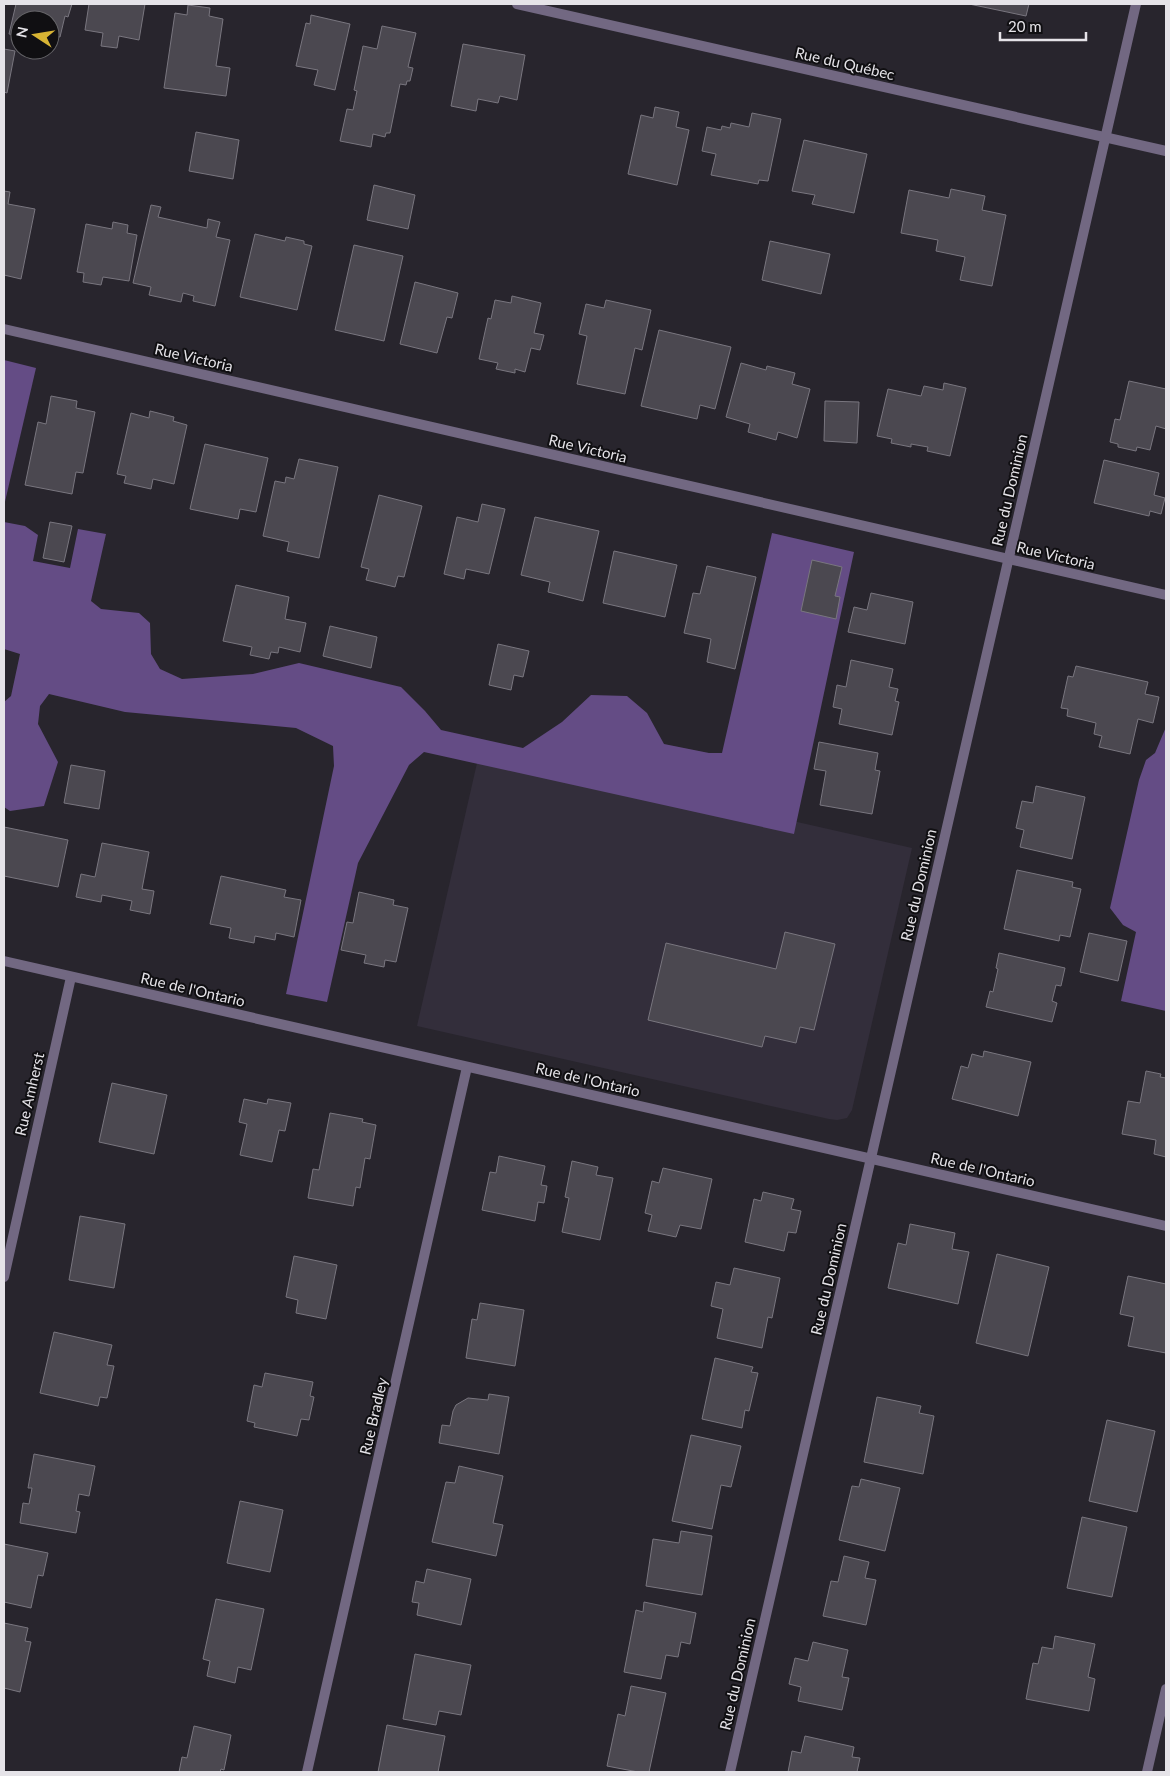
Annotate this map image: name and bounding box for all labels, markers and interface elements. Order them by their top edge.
north arrow [10,10,60,60]
scale bar [1000,10,1086,42]
text: 20 m [1008,17,1042,35]
text: N [12,25,31,39]
street label: Rue du Québec [794,43,896,83]
street label: Rue Victoria [153,339,235,375]
street label: Rue Victoria [547,430,629,466]
street label: Rue du Dominion [987,432,1031,548]
street label: Rue Victoria [1015,537,1097,573]
street label: Rue du Dominion [896,827,940,943]
street label: Rue de l'Ontario [139,968,247,1010]
street label: Rue Amherst [11,1050,47,1137]
street label: Rue de l'Ontario [534,1058,642,1100]
street label: Rue de l'Ontario [929,1148,1037,1190]
street label: Rue du Dominion [806,1221,850,1337]
street label: Rue Bradley [355,1375,391,1456]
street label: Rue du Dominion [715,1616,759,1732]

